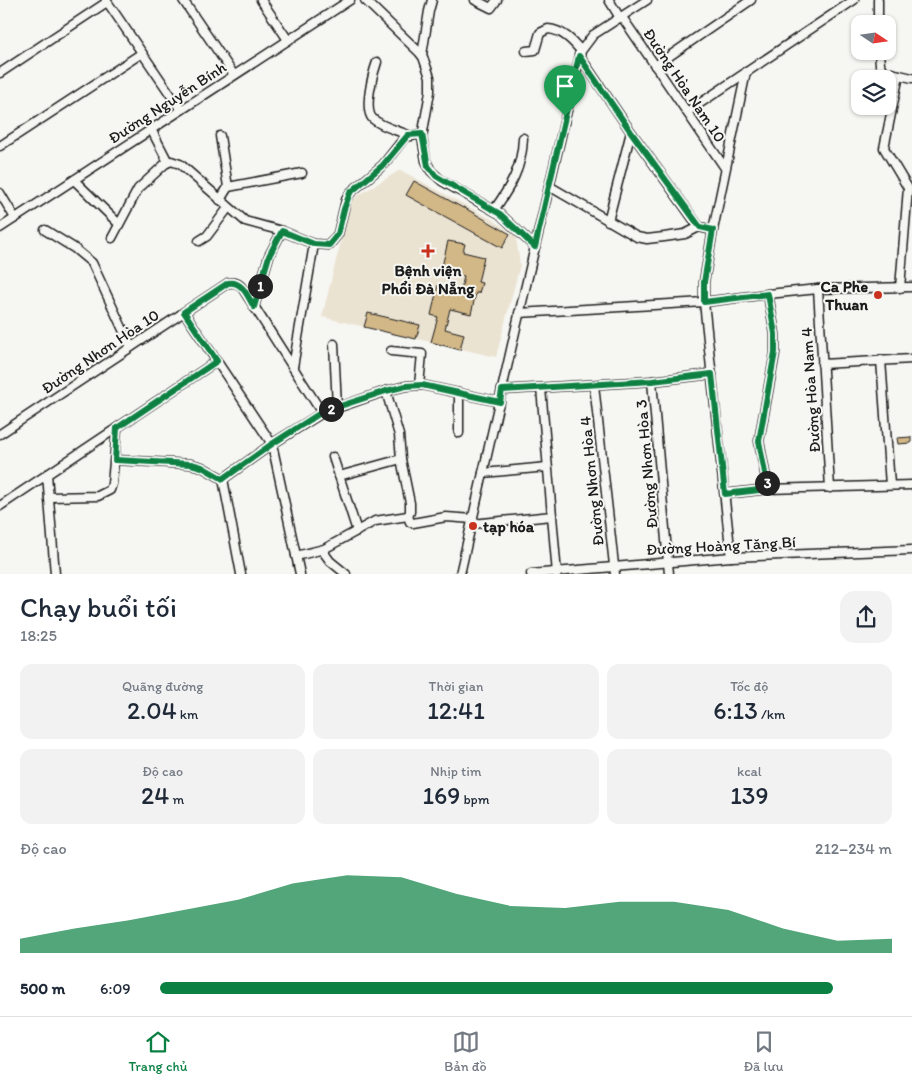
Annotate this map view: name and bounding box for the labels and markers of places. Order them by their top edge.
pin [544,65,586,116]
marker: Bệnh viện Phổi Đà Nẵng [421,244,435,258]
place label: Bệnh viện Phổi Đà Nẵng [382,261,475,299]
pin: 1 [248,274,272,298]
place label: Ca Phe Thuan [820,277,868,314]
marker: Ca Phe Thuan [872,289,884,301]
pin: 2 [318,396,344,422]
pin: 3 [754,470,780,496]
place label: tạp hóa [483,517,535,537]
marker: tạp hóa [467,520,479,532]

